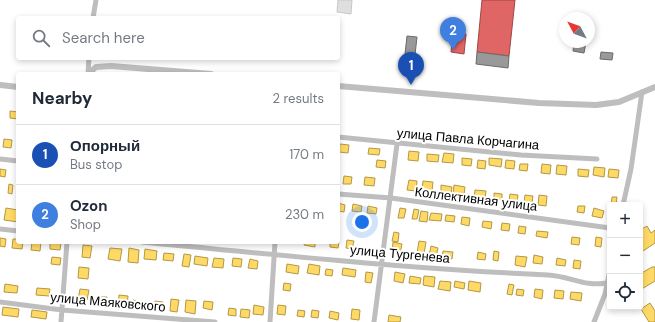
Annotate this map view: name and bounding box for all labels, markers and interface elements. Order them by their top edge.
north arrow [559,12,595,48]
search box [16,16,340,60]
pin: 2 [440,17,466,50]
icon: search [30,27,52,49]
text: Search here [62,28,145,48]
pin: 1 [398,52,424,85]
text: Nearby [32,87,92,109]
text: 2 results [273,90,324,107]
street label: улица Павла Корчагина [396,124,541,154]
text: Опорный [70,136,140,156]
text: 1 [43,146,47,163]
text: 170 m [289,146,324,163]
text: Bus stop [70,156,122,173]
street label: Коллективная улица [414,183,539,215]
text: Ozon [70,196,108,216]
map controls [607,202,643,310]
button: + [607,202,643,238]
text: 2 [41,206,49,223]
text: 230 m [285,206,324,223]
your location [352,212,372,232]
text: Shop [70,216,101,233]
button: − [607,238,643,274]
street label: улица Тургенева [349,241,451,267]
button: locate [607,274,643,310]
street label: улица Маяковского [50,288,166,316]

